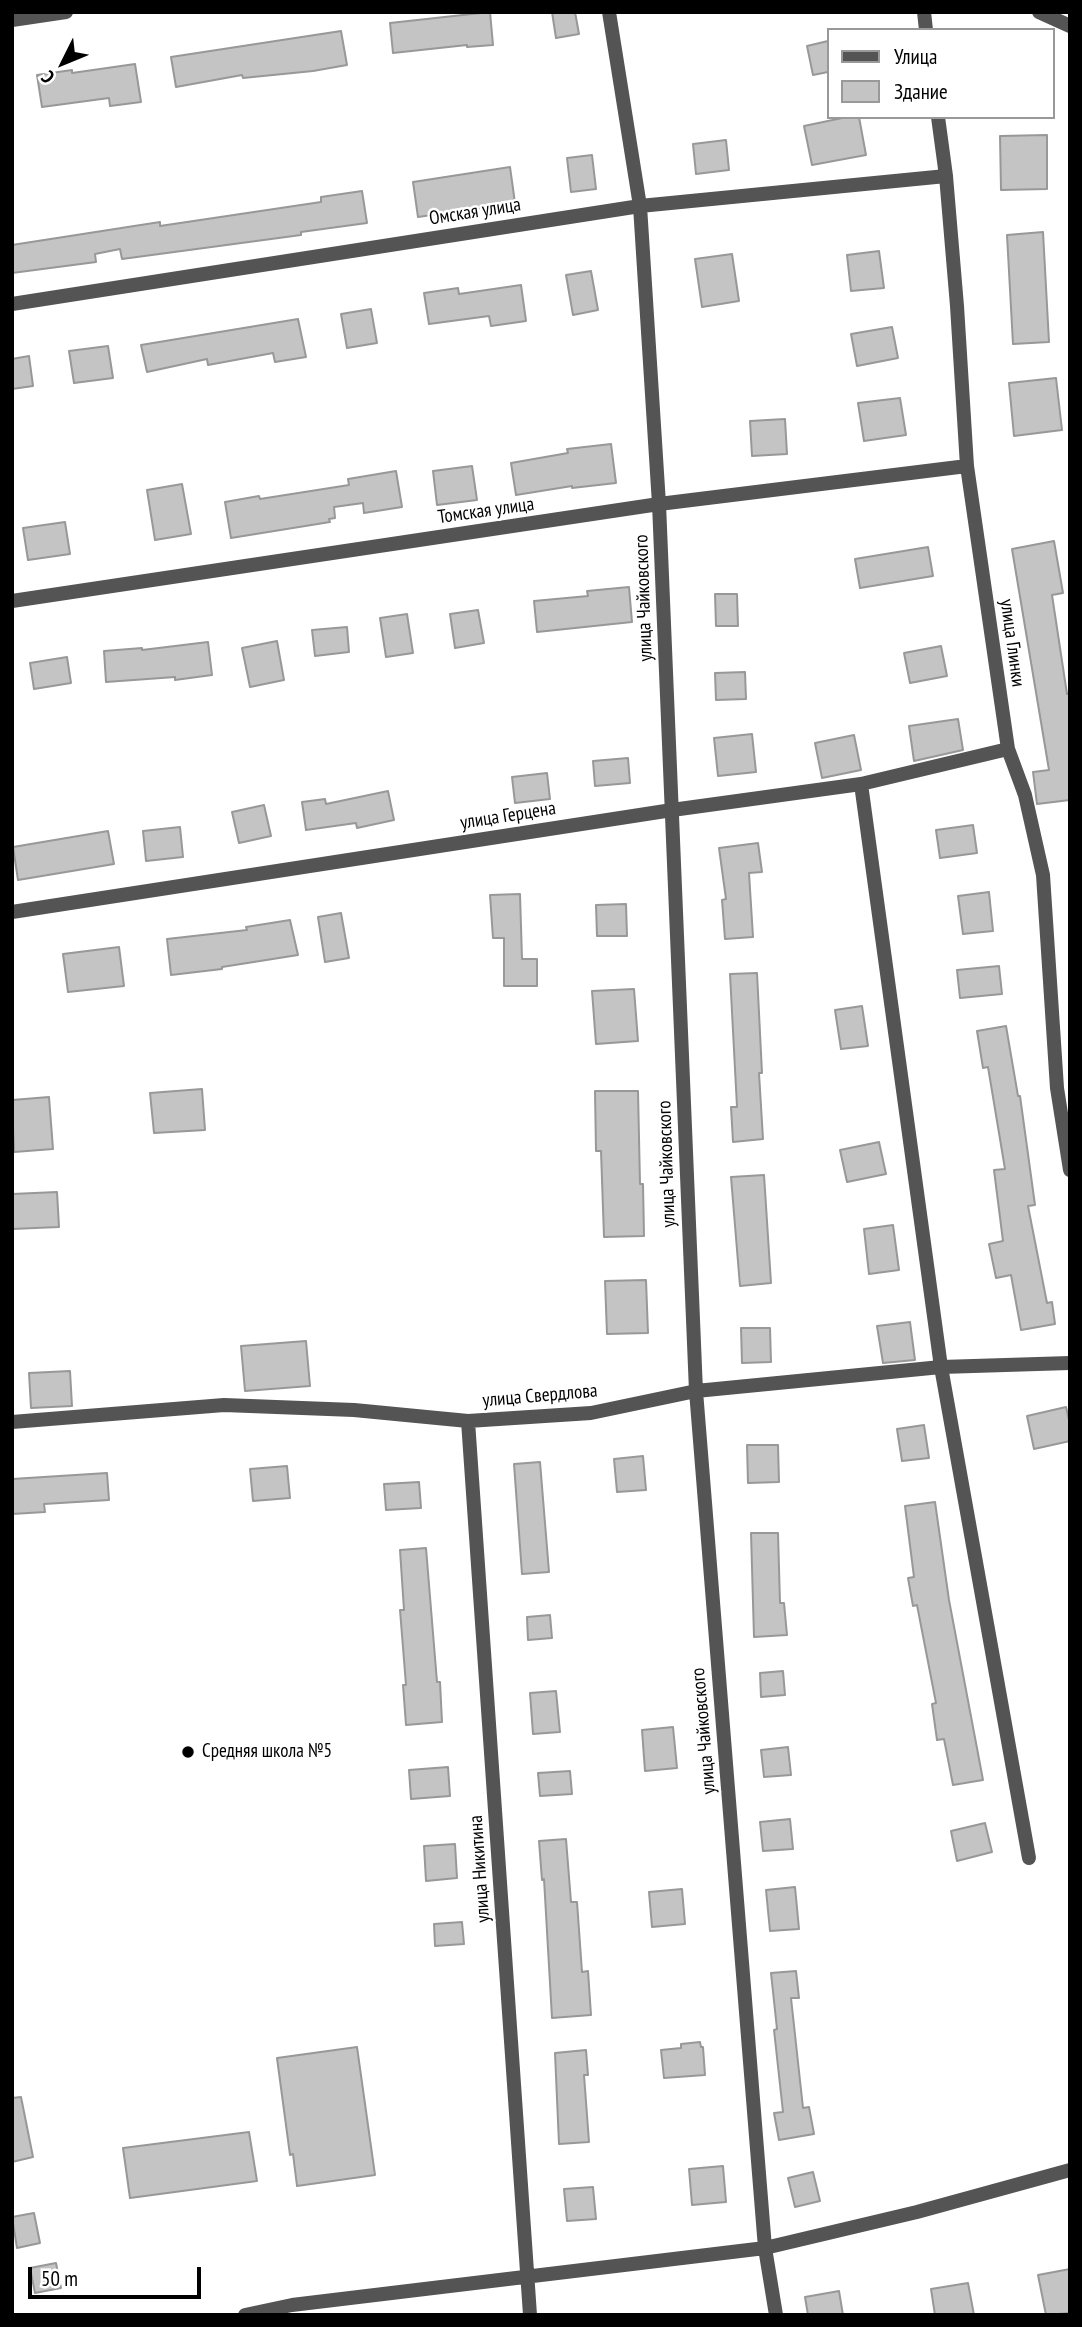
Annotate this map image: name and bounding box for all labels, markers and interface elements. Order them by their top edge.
north arrow [28,28,98,98]
legend [827,28,1054,119]
text: Улица [894,43,937,70]
text: С [36,66,59,89]
text: Здание [894,78,948,105]
street label: Омская улица [428,194,522,230]
street label: Томская улица [437,493,535,529]
street label: улица Чайковского [630,534,658,662]
street label: улица Глинки [995,598,1029,688]
street label: улица Герцена [459,797,557,835]
street label: улица Чайковского [653,1100,681,1228]
street label: улица Свердлова [482,1380,598,1412]
street label: улица Чайковского [687,1667,721,1795]
place label: Средняя школа №5 [202,1741,332,1763]
marker: Средняя школа №5 [180,1744,196,1760]
street label: улица Никитина [465,1815,495,1923]
scale bar [32,2254,205,2298]
text: 50 m [41,2265,78,2292]

